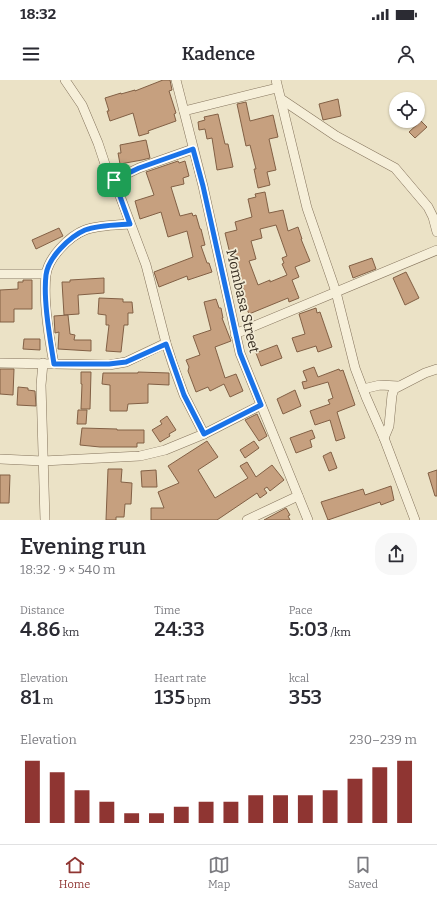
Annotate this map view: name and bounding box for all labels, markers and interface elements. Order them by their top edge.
text: 18:32 [20,5,56,23]
icon: menu [20,43,42,65]
text: Kadence [182,43,255,65]
icon: person [395,43,417,65]
map controls [389,92,425,128]
button: locate [389,92,425,128]
pin [97,163,131,197]
icon: arrive [103,169,125,191]
street label: Mombasa Street [222,248,263,355]
text: Evening run [20,533,146,560]
button: share [375,533,417,575]
text: 18:32 · 9 × 540 m [20,562,116,577]
text: Distance [20,604,65,617]
text: Time [154,604,180,617]
text: Pace [289,604,312,617]
text: 4.86 [20,617,60,641]
text: 24:33 [154,617,205,641]
text: 5:03 [289,617,328,641]
text: km [60,626,79,639]
text: /km [328,626,351,639]
text: Elevation [20,672,68,685]
text: Heart rate [154,672,206,685]
text: kcal [289,672,309,685]
text: 81 [20,685,41,709]
text: 135 [154,685,185,709]
text: 353 [289,685,322,709]
text: m [41,694,53,707]
text: bpm [185,694,211,707]
text: Elevation [20,732,77,747]
text: 230–239 m [349,732,417,747]
tab: Home [59,854,90,891]
tab: Map [208,854,230,891]
tab: Saved [348,854,378,891]

